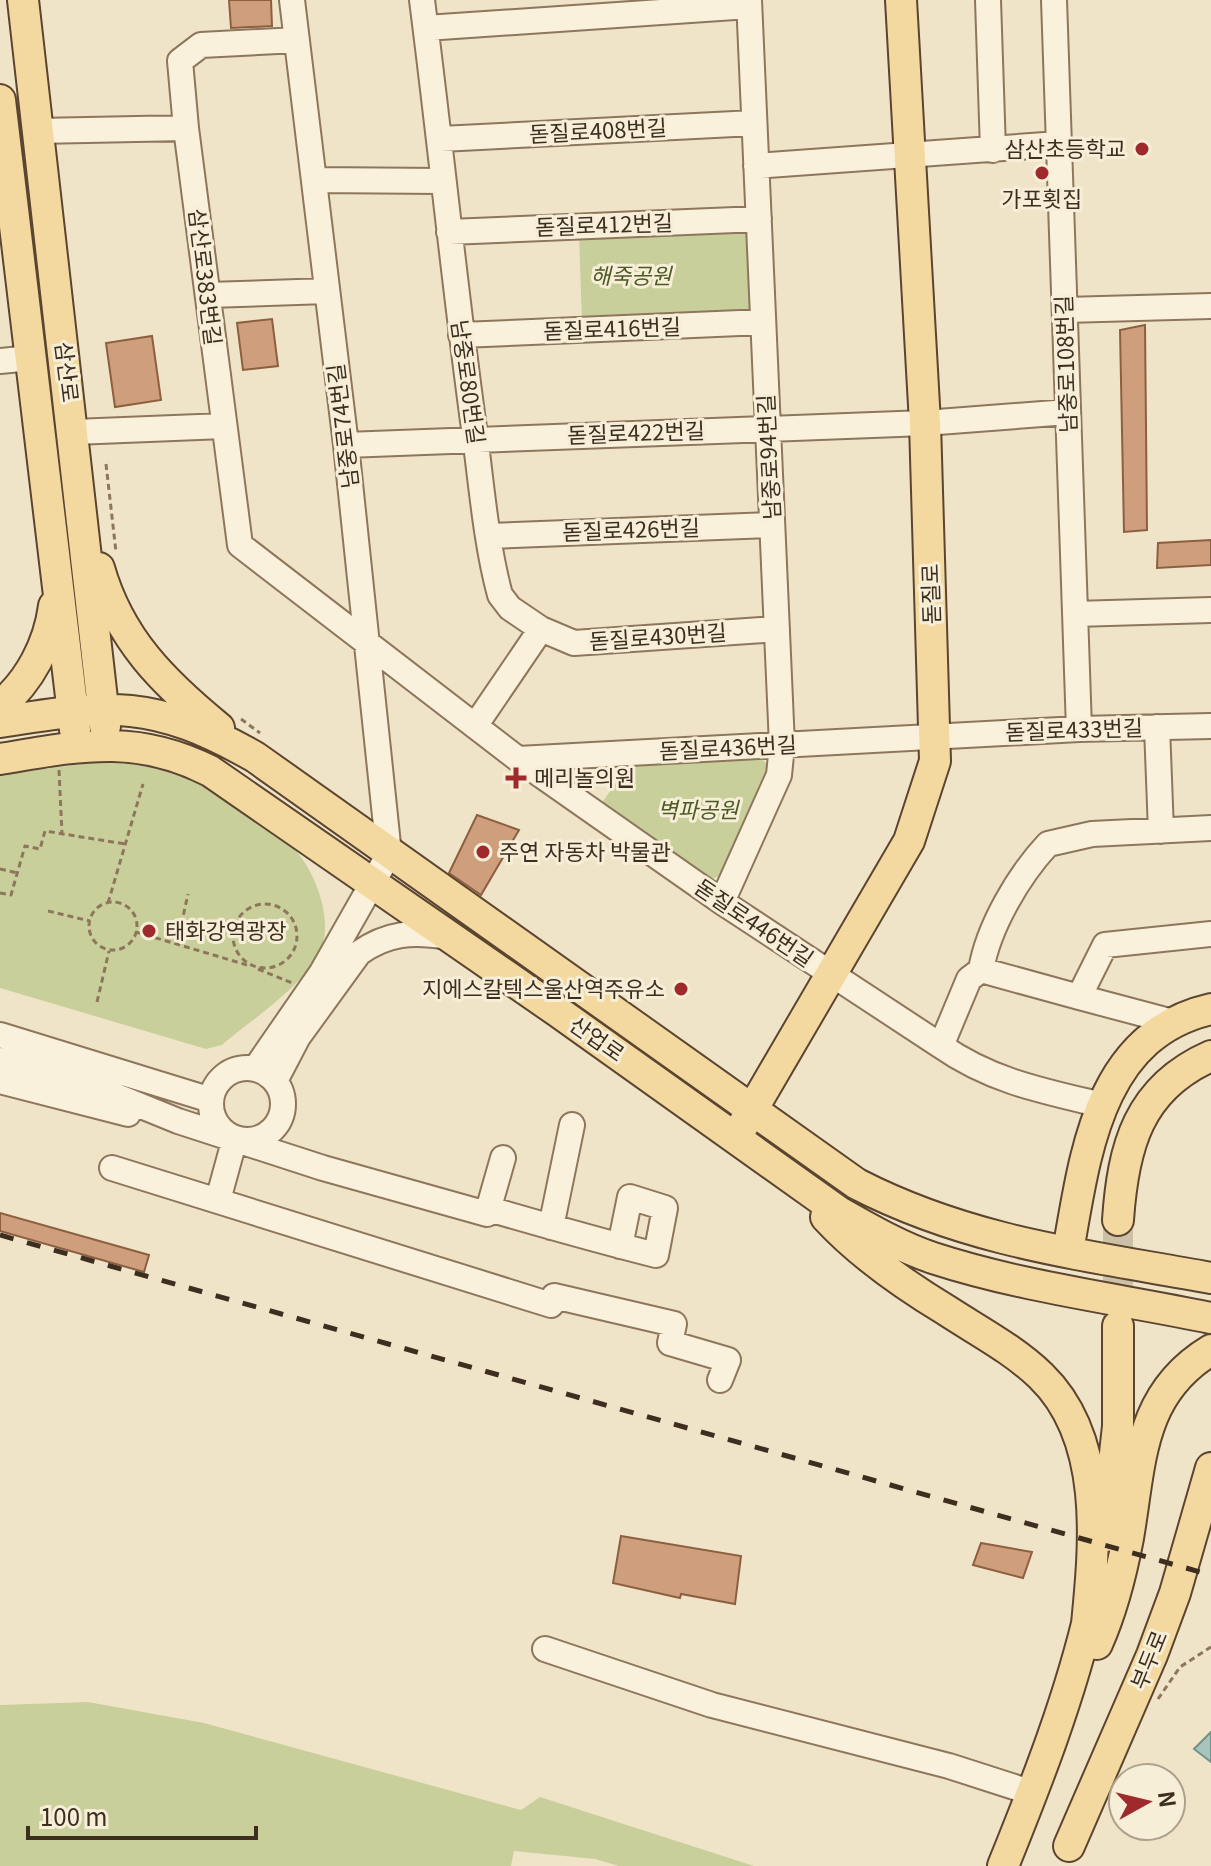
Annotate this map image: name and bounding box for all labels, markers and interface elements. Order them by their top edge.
street label: 돋질로408번길 [528,109,668,149]
place label: 삼산초등학교 [1005,131,1126,163]
marker: 삼산초등학교 [1133,140,1151,158]
marker: 가포횟집 [1033,164,1051,182]
place label: 가포횟집 [1002,181,1082,213]
street label: 돋질로412번길 [534,205,673,241]
street label: 삼산로383번길 [183,206,231,347]
park label: 해죽공원 [591,258,673,290]
street label: 남중로108번길 [1046,295,1082,434]
street label: 돋질로416번길 [542,309,681,345]
street label: 남중로80번길 [445,317,495,446]
street label: 삼산로 [49,340,89,404]
street label: 남중로74번길 [317,362,365,491]
street label: 남중로94번길 [748,394,786,521]
street label: 돋질로422번길 [566,413,705,449]
street label: 돋질로426번길 [561,510,700,546]
street label: 돋질로 [912,563,946,625]
street label: 돋질로430번길 [588,614,728,656]
street label: 돋질로433번길 [1004,710,1143,746]
street label: 돋질로436번길 [658,726,798,766]
place label: 메리놀의원 [534,760,635,792]
marker: 메리놀의원 [505,767,527,789]
park label: 벽파공원 [658,792,740,824]
place label: 주연 자동차 박물관 [499,834,671,866]
marker: 주연 자동차 박물관 [474,843,492,861]
street label: 돋질로446번길 [689,870,821,973]
place label: 태화강역광장 [165,913,286,945]
marker: 태화강역광장 [140,922,158,940]
place label: 지에스칼텍스울산역주유소 [422,971,665,1003]
marker: 지에스칼텍스울산역주유소 [672,980,690,998]
street label: 산업로 [564,1007,632,1068]
street label: 부두로 [1121,1625,1173,1693]
north arrow [1107,1762,1187,1842]
text: N [1152,1789,1186,1809]
scale bar [28,1790,256,1840]
text: 100 m [40,1798,108,1833]

